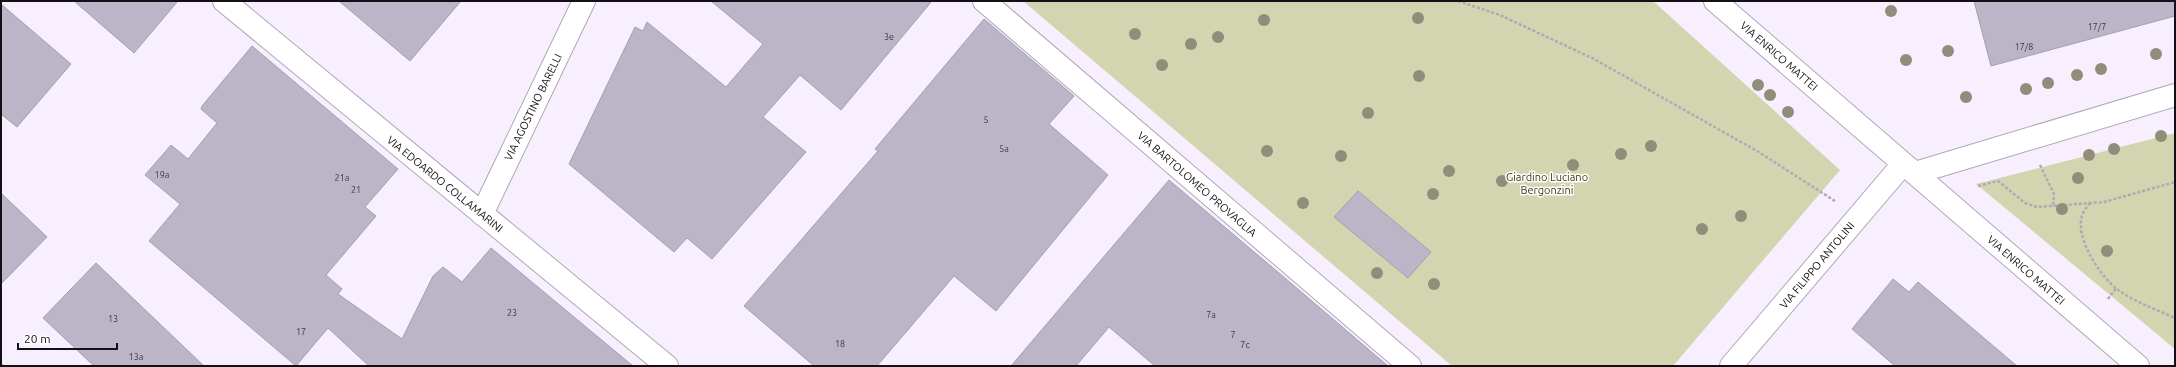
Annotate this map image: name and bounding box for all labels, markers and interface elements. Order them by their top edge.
street label: VIA ENRICO MATTEI [1738,19,1820,93]
house number: 17/7 [2088,22,2106,32]
house number: 3e [884,32,894,42]
house number: 17/8 [2015,42,2033,52]
street label: VIA AGOSTINO BARELLI [502,52,564,162]
house number: 5 [983,115,989,125]
street label: VIA BARTOLOMEO PROVAGLIA [1135,129,1259,239]
street label: VIA EDOARDO COLLAMARINI [385,134,505,234]
house number: 5a [999,144,1009,154]
house number: 19a [155,170,169,180]
park label: Giardino Luciano Bergonzini [1506,171,1588,196]
house number: 21a [335,173,349,183]
house number: 21 [351,185,361,195]
street label: VIA FILIPPO ANTOLINI [1777,219,1857,311]
street label: VIA ENRICO MATTEI [1985,233,2067,307]
house number: 23 [507,308,517,318]
house number: 7a [1206,310,1216,320]
house number: 13 [108,314,118,324]
scale bar [18,325,117,351]
house number: 17 [296,327,306,337]
house number: 7 [1230,330,1236,340]
text: 20 m [24,332,51,345]
house number: 18 [835,339,845,349]
house number: 7c [1240,340,1250,350]
house number: 13a [129,352,143,362]

